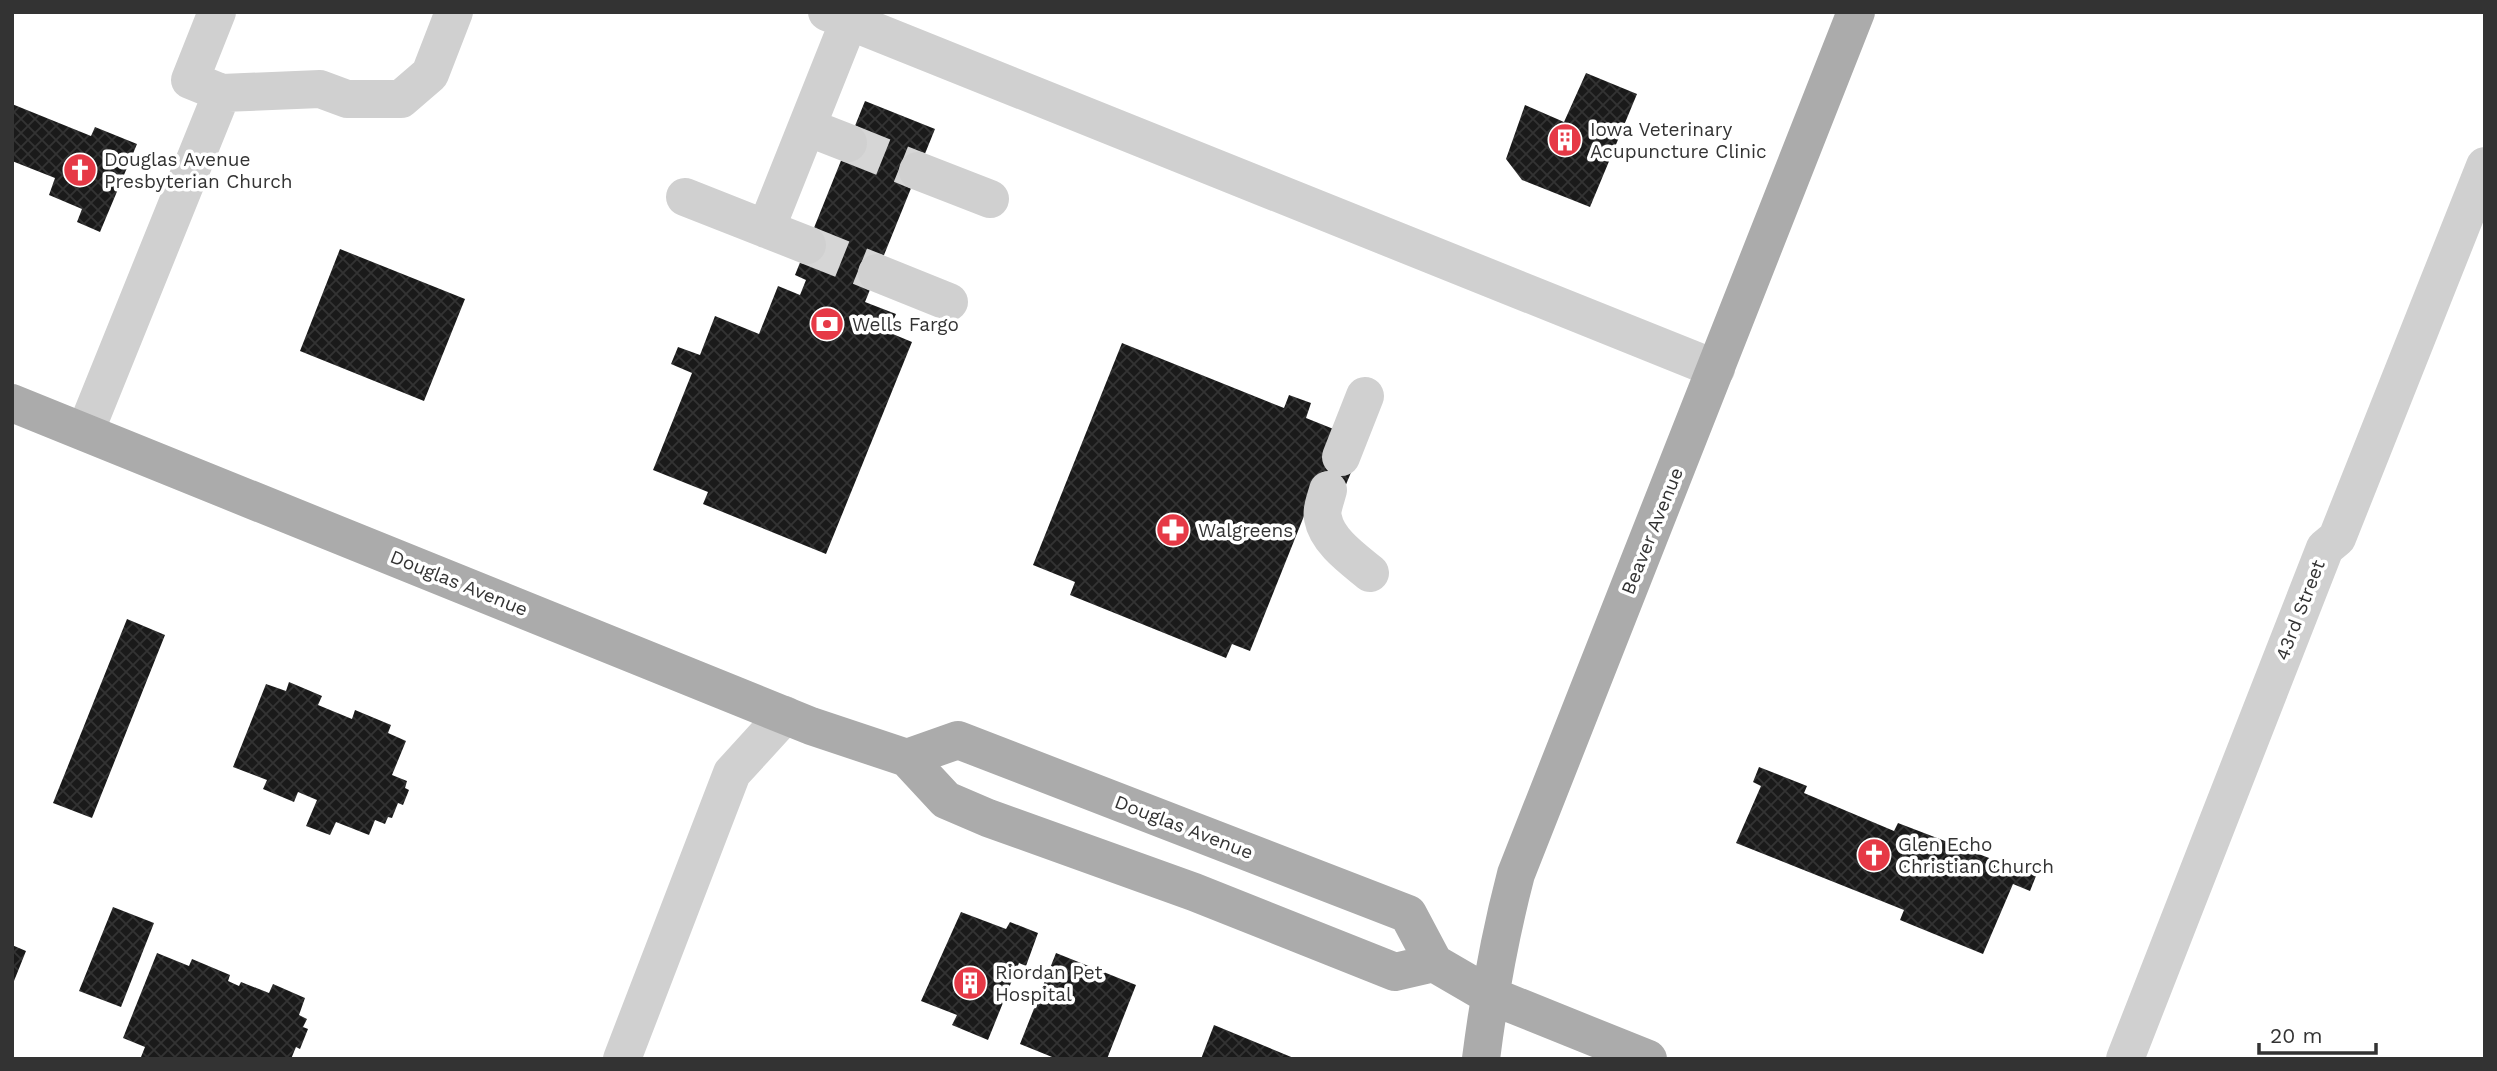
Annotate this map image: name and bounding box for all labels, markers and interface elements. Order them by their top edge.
place label: Iowa Veterinary Acupuncture Clinic [1590,118,1767,163]
building icon: Iowa Veterinary Acupuncture Clinic [1546,121,1584,159]
place label: Douglas Avenue Presbyterian Church [104,148,293,193]
church icon: Douglas Avenue Presbyterian Church [61,151,99,189]
bank icon: Wells Fargo [808,305,846,343]
place label: Wells Fargo [852,313,959,336]
street label: Beaver Avenue [1616,464,1688,598]
pharmacy icon: Walgreens [1154,511,1192,549]
place label: Walgreens [1198,519,1293,542]
street label: Douglas Avenue [387,545,531,621]
street label: 43rd Street [2270,556,2330,663]
street label: Douglas Avenue [1112,790,1256,864]
place label: Glen Echo Christian Church [1898,833,2054,878]
church icon: Glen Echo Christian Church [1855,836,1893,874]
place label: Riordan Pet Hospital [995,961,1102,1006]
building icon: Riordan Pet Hospital [951,964,989,1002]
scale bar [2259,1012,2376,1056]
text: 20 m [2270,1023,2322,1048]

